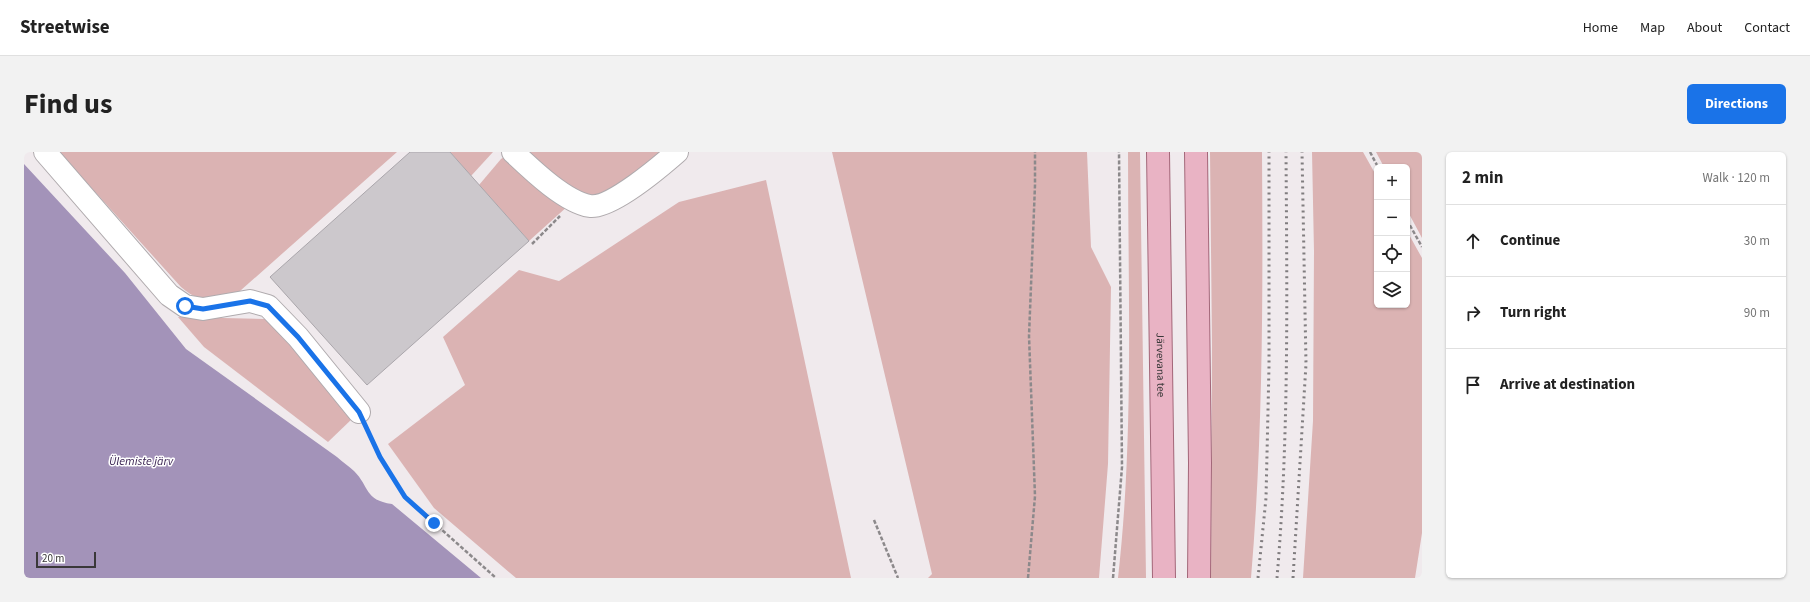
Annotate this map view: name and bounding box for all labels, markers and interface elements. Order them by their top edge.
text: Streetwise [20,14,110,41]
text: Home [1583,18,1618,38]
text: Map [1640,18,1665,38]
text: About [1687,18,1722,38]
text: Contact [1744,18,1790,38]
text: Find us [24,84,112,124]
button: Directions [1687,84,1786,124]
map controls [1374,164,1410,308]
button: + [1374,164,1410,200]
text: 2 min [1462,166,1503,190]
text: Walk · 120 m [1702,169,1770,187]
button: − [1374,200,1410,236]
icon: ahead [1462,230,1484,252]
text: Continue [1500,230,1560,251]
text: 30 m [1744,232,1770,250]
button: locate [1374,236,1410,272]
button: layers [1374,272,1410,308]
route start [176,297,194,315]
icon: right [1462,302,1484,324]
text: Turn right [1500,302,1566,323]
text: 90 m [1744,304,1770,322]
street label: Järvevana tee [1153,333,1168,398]
icon: arrive [1462,374,1484,396]
text: Arrive at destination [1500,374,1635,395]
water label: Ülemiste järv [109,453,174,470]
route end [425,514,443,532]
scale bar [36,550,96,569]
text: 20 m [42,551,64,566]

